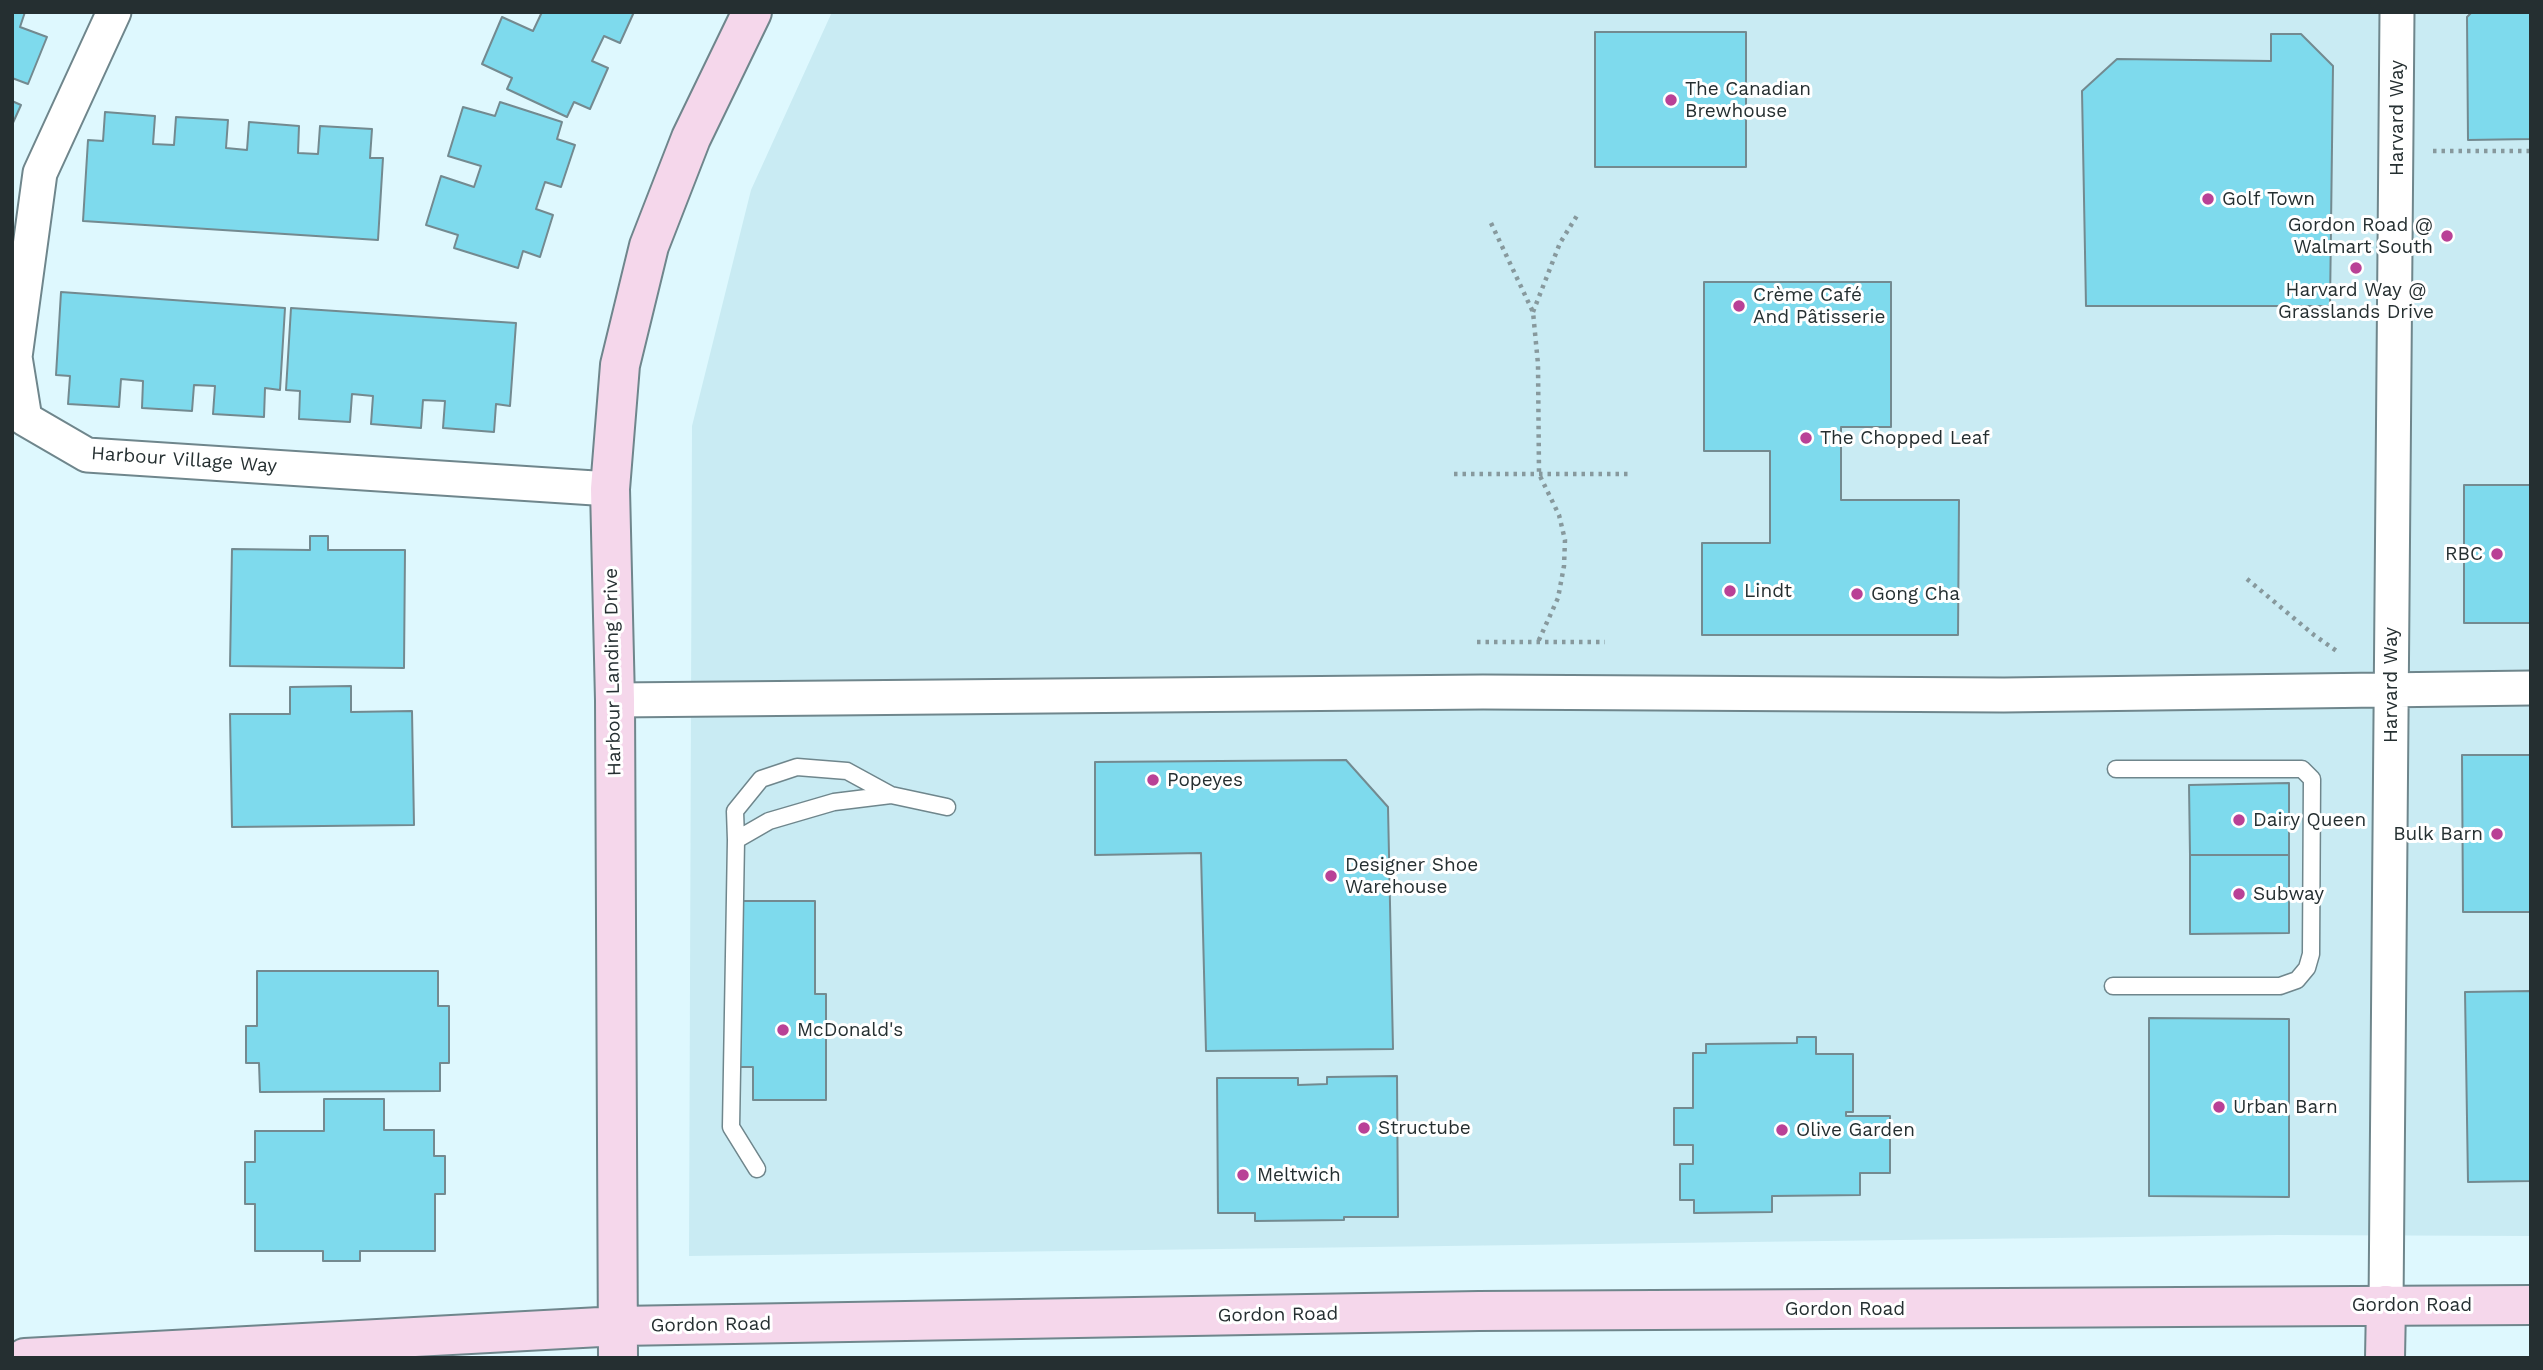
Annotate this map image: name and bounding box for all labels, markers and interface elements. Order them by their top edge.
street label: Harvard Way [2386,60,2408,176]
place label: The Canadian Brewhouse [1685,78,1811,122]
marker: The Canadian Brewhouse [1663,92,1679,108]
place label: Golf Town [2222,188,2315,210]
marker: Golf Town [2200,191,2216,207]
place label: Gordon Road @ Walmart South [2288,214,2433,258]
marker: Gordon Road @ Walmart South [2439,228,2455,244]
marker: Harvard Way @ Grasslands Drive [2348,260,2364,276]
place label: Harvard Way @ Grasslands Drive [2278,279,2434,323]
place label: Crème Café And Pâtisserie [1753,284,1885,328]
marker: Crème Café And Pâtisserie [1731,298,1747,314]
place label: The Chopped Leaf [1820,427,1990,449]
marker: The Chopped Leaf [1798,430,1814,446]
street label: Harbour Village Way [90,442,278,478]
place label: RBC [2445,543,2483,565]
marker: RBC [2489,546,2505,562]
street label: Harbour Landing Drive [600,568,626,776]
place label: Lindt [1744,580,1792,602]
marker: Lindt [1722,583,1738,599]
place label: Gong Cha [1871,583,1960,605]
marker: Gong Cha [1849,586,1865,602]
street label: Harvard Way [2380,627,2402,743]
place label: Popeyes [1167,769,1243,791]
marker: Popeyes [1145,772,1161,788]
place label: Dairy Queen [2253,809,2366,831]
marker: Dairy Queen [2231,812,2247,828]
place label: Bulk Barn [2393,823,2483,845]
marker: Bulk Barn [2489,826,2505,842]
place label: Designer Shoe Warehouse [1345,854,1478,898]
marker: Designer Shoe Warehouse [1323,868,1339,884]
place label: Subway [2253,883,2324,905]
marker: Subway [2231,886,2247,902]
place label: McDonald's [797,1019,903,1041]
marker: McDonald's [775,1022,791,1038]
place label: Urban Barn [2233,1096,2338,1118]
marker: Urban Barn [2211,1099,2227,1115]
place label: Structube [1378,1117,1471,1139]
place label: Olive Garden [1796,1119,1915,1141]
marker: Structube [1356,1120,1372,1136]
marker: Olive Garden [1774,1122,1790,1138]
place label: Meltwich [1257,1164,1341,1186]
marker: Meltwich [1235,1167,1251,1183]
street label: Gordon Road [2352,1294,2472,1316]
street label: Gordon Road [1785,1298,1905,1320]
street label: Gordon Road [1218,1303,1338,1327]
street label: Gordon Road [651,1313,771,1337]

